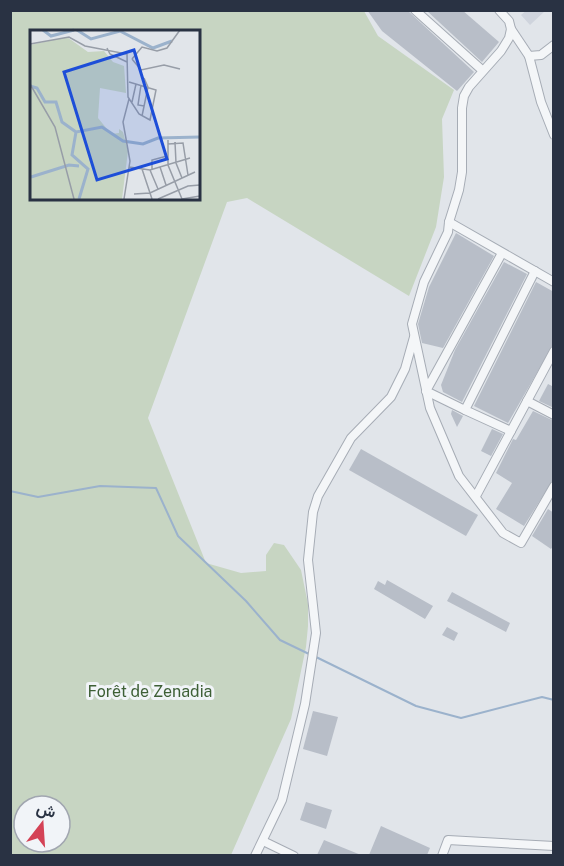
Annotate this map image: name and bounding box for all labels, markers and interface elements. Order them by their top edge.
inset map [30,30,200,200]
park label: Forêt de Zenadia [88,682,212,701]
north arrow [12,794,72,854]
text: ش [34,798,58,822]

